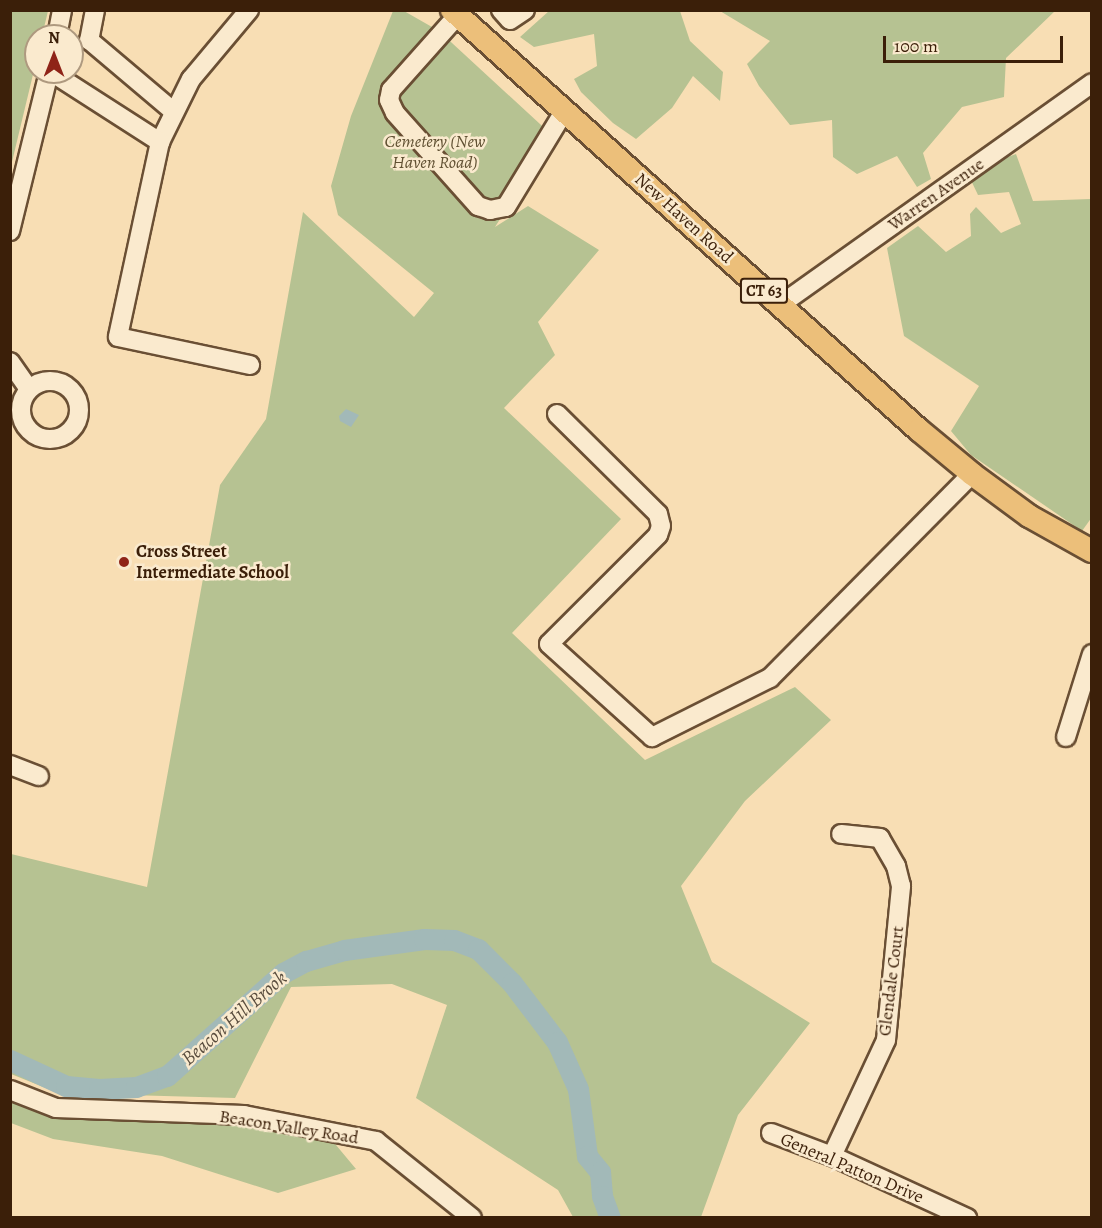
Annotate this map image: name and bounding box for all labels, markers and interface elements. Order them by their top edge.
north arrow [24,24,84,84]
scale bar [886,24,1066,62]
text: N [48,27,60,49]
text: 100 m [894,34,938,58]
park label: Cemetery (New Haven Road) [385,131,485,174]
street label: Warren Avenue [884,153,988,235]
street label: New Haven Road [630,168,738,268]
road number: CT 63 [738,278,789,304]
place label: Cross Street Intermediate School [136,541,289,584]
marker: Cross Street Intermediate School [117,555,131,569]
street label: Glendale Court [874,925,908,1037]
water label: Beacon Hill Brook [176,966,292,1070]
street label: Beacon Valley Road [218,1105,360,1149]
street label: General Patton Drive [777,1128,927,1208]

